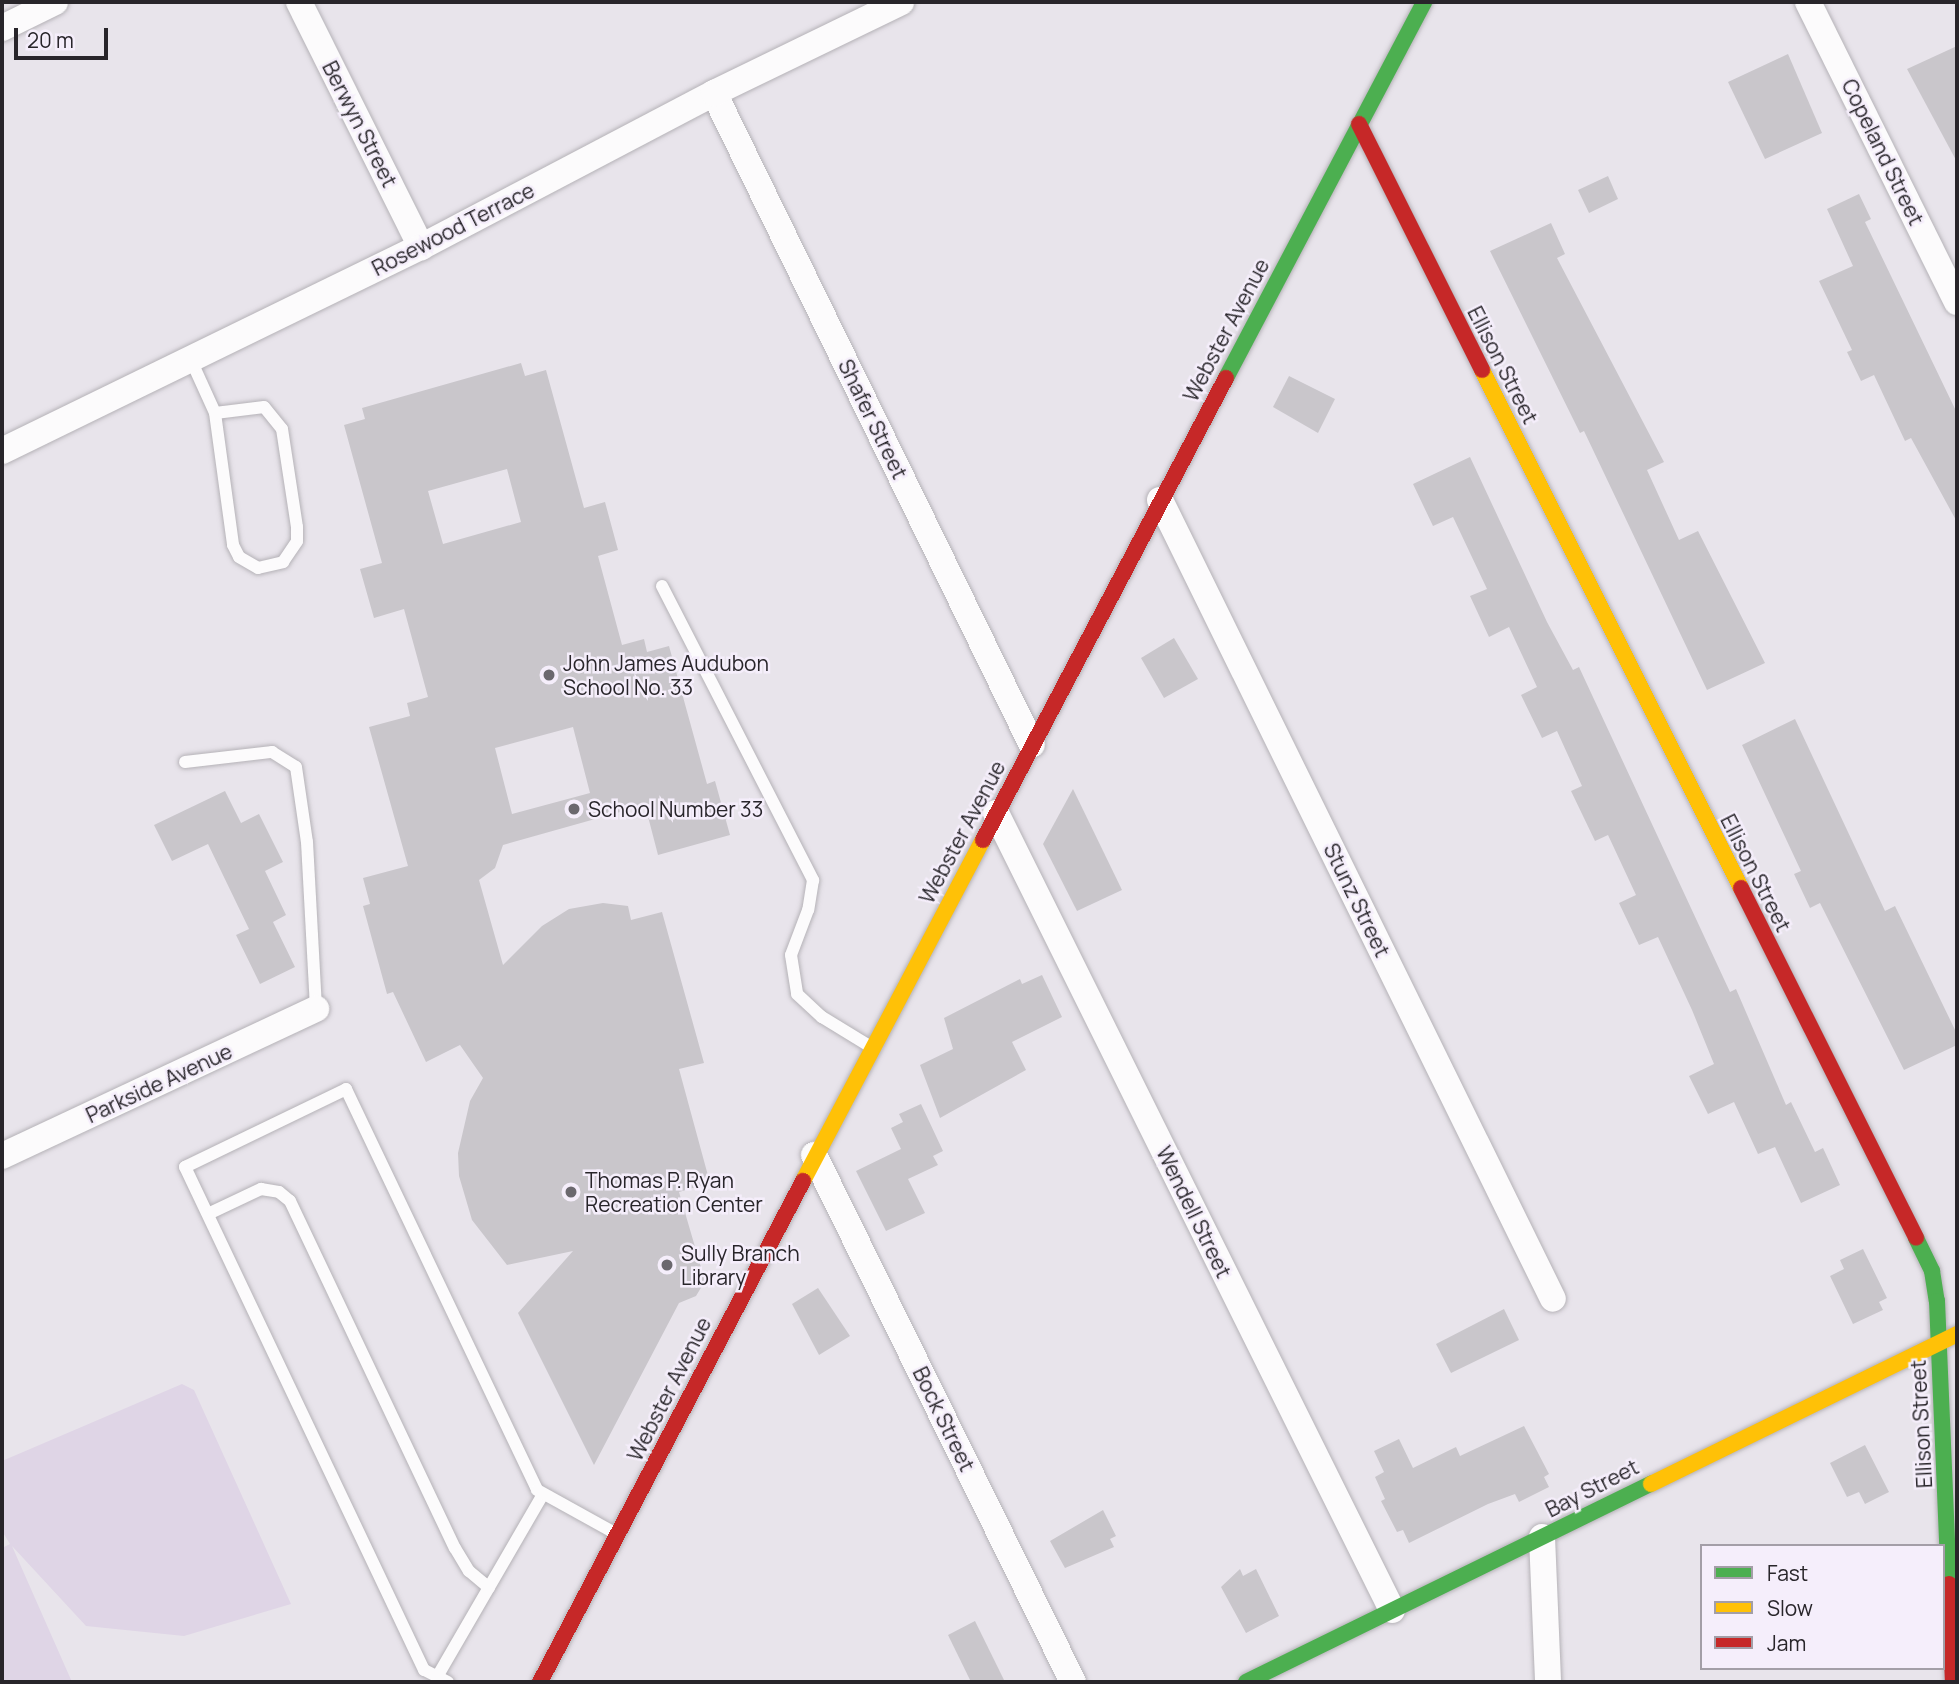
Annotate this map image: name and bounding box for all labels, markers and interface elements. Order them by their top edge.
scale bar [18,14,112,58]
text: 20 m [27,26,74,54]
street label: Berwyn Street [317,57,403,191]
street label: Copeland Street [1837,75,1929,229]
street label: Rosewood Terrace [368,177,538,281]
street label: Webster Avenue [1178,254,1274,406]
street label: Ellison Street [1463,302,1543,428]
street label: Shafer Street [833,355,913,483]
place label: John James Audubon School No. 33 [563,650,769,700]
marker: John James Audubon School No. 33 [541,667,557,683]
street label: Webster Avenue [914,756,1010,908]
place label: School Number 33 [588,796,763,822]
marker: School Number 33 [566,801,582,817]
street label: Ellison Street [1716,810,1796,936]
street label: Stunz Street [1319,839,1395,961]
street label: Parkside Avenue [82,1038,236,1128]
street label: Wendell Street [1151,1142,1237,1282]
place label: Thomas P. Ryan Recreation Center [585,1167,763,1217]
marker: Thomas P. Ryan Recreation Center [563,1184,579,1200]
place label: Sully Branch Library [681,1240,800,1290]
marker: Sully Branch Library [659,1257,675,1273]
street label: Webster Avenue [622,1313,716,1465]
street label: Ellison Street [1905,1359,1937,1489]
street label: Bock Street [908,1363,980,1475]
street label: Bay Street [1541,1454,1643,1522]
legend [1700,1544,1945,1670]
text: Fast [1767,1559,1808,1587]
text: Slow [1767,1594,1813,1622]
text: Jam [1767,1629,1806,1657]

